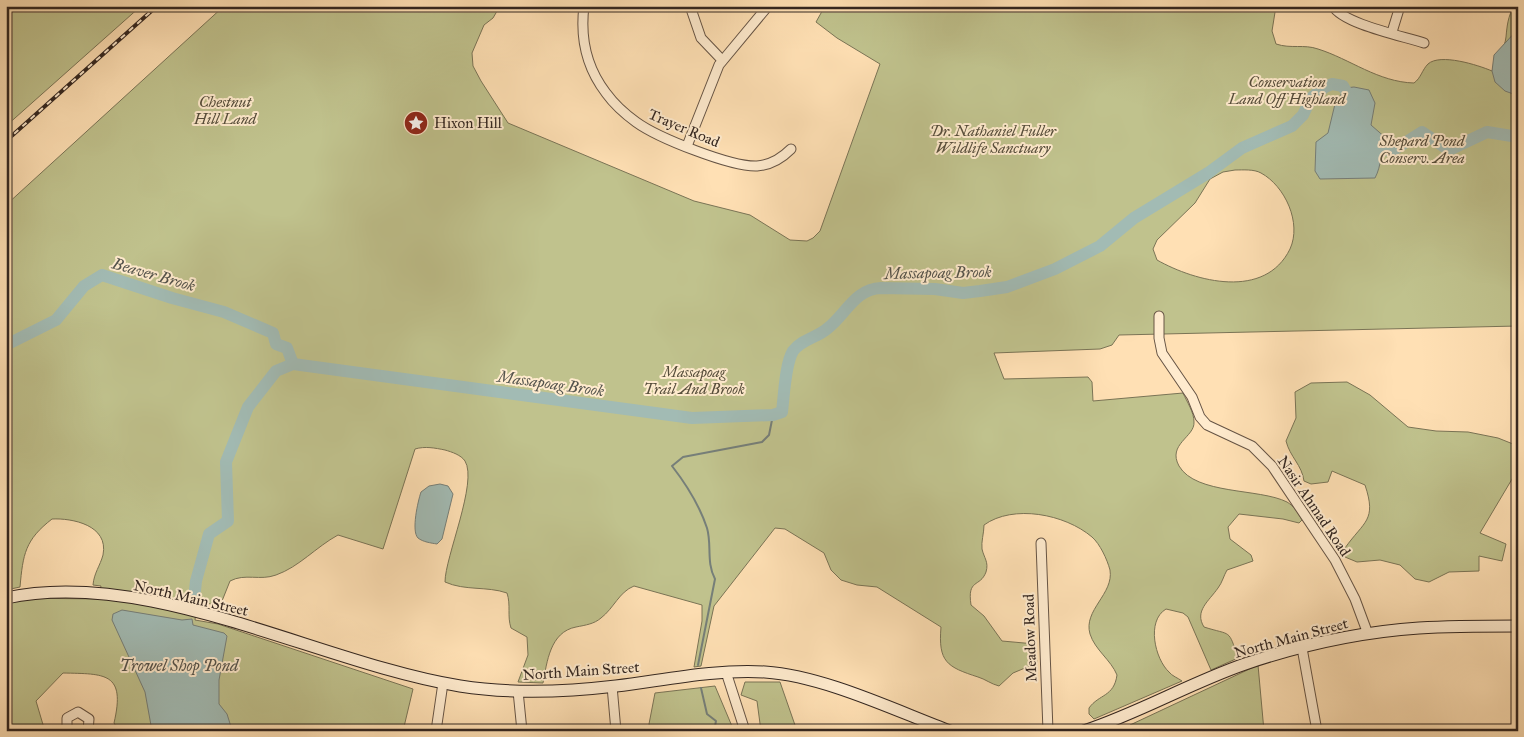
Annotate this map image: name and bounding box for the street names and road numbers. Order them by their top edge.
street label: Trayer Road [646,105,723,151]
street label: Nasir Ahmad Road [1274,452,1355,560]
street label: North Main Street [132,576,251,620]
street label: Meadow Road [1019,593,1041,682]
street label: North Main Street [1232,614,1351,662]
street label: North Main Street [522,658,641,684]

